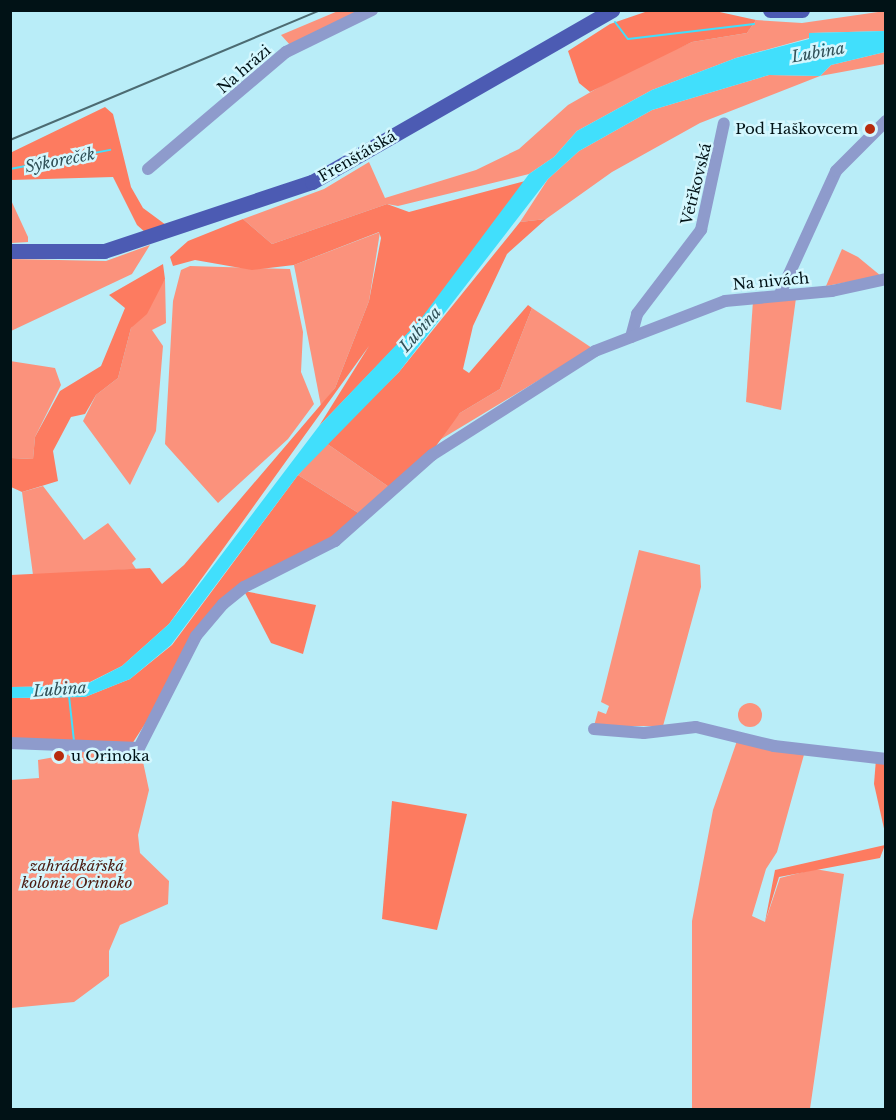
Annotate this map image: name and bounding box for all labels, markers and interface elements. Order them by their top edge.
water label: Lubina [790,38,846,66]
street label: Na hrázi [214,41,274,97]
place label: Pod Haškovcem [735,120,858,138]
marker: Pod Haškovcem [863,122,877,136]
street label: Frenštátská [315,127,399,185]
street label: Větřkovská [677,141,715,227]
water label: Sýkoreček [23,144,97,176]
street label: Na nivách [732,269,810,293]
water label: Lubina [395,302,445,356]
water label: Lubina [33,678,87,700]
place label: u Orinoka [71,747,150,765]
marker: u Orinoka [52,749,66,763]
park label: zahrádkářská kolonie Orinoko [22,856,132,891]

